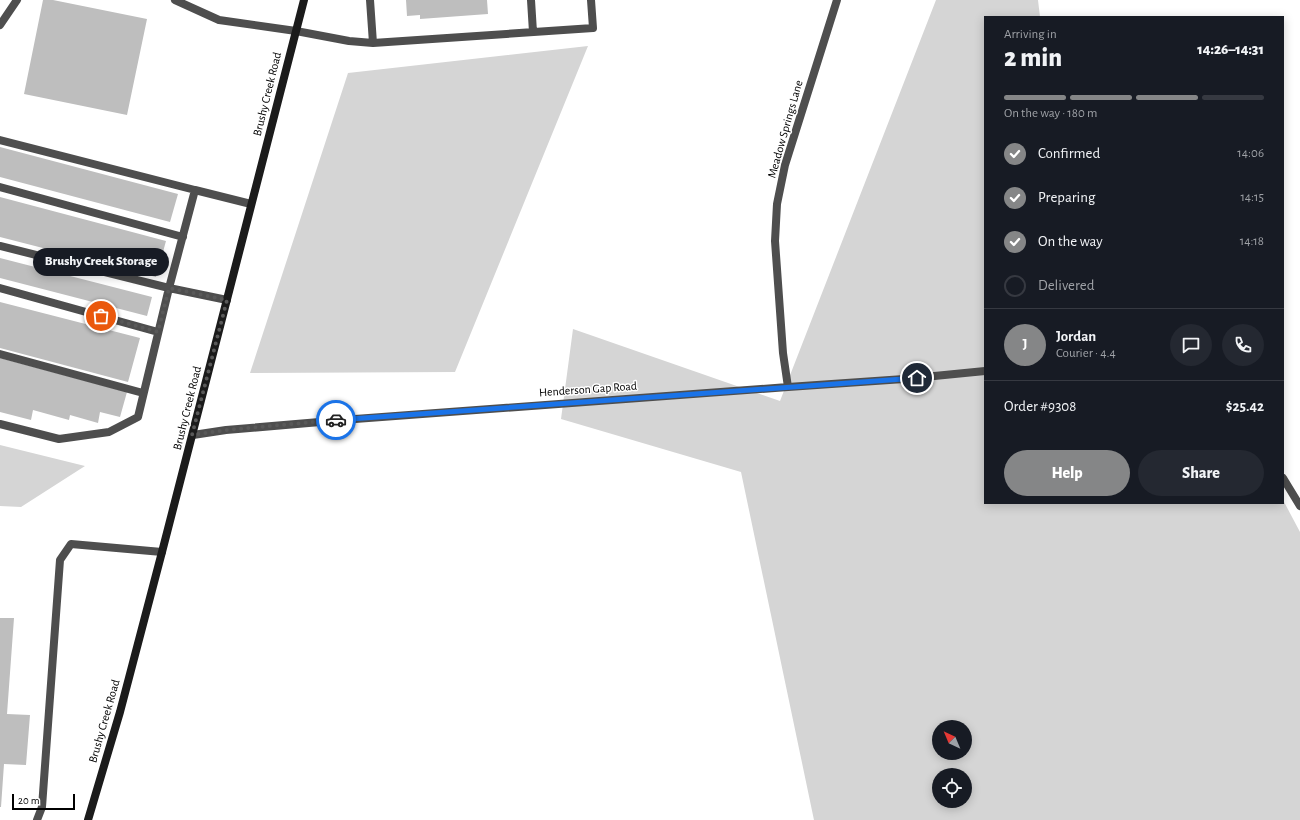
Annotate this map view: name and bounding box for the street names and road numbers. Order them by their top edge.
street label: Brushy Creek Road [251,51,284,137]
street label: Meadow Springs Lane [765,79,805,179]
street label: Brushy Creek Road [171,365,204,451]
street label: Henderson Gap Road [539,380,637,398]
street label: Brushy Creek Road [86,678,123,764]

